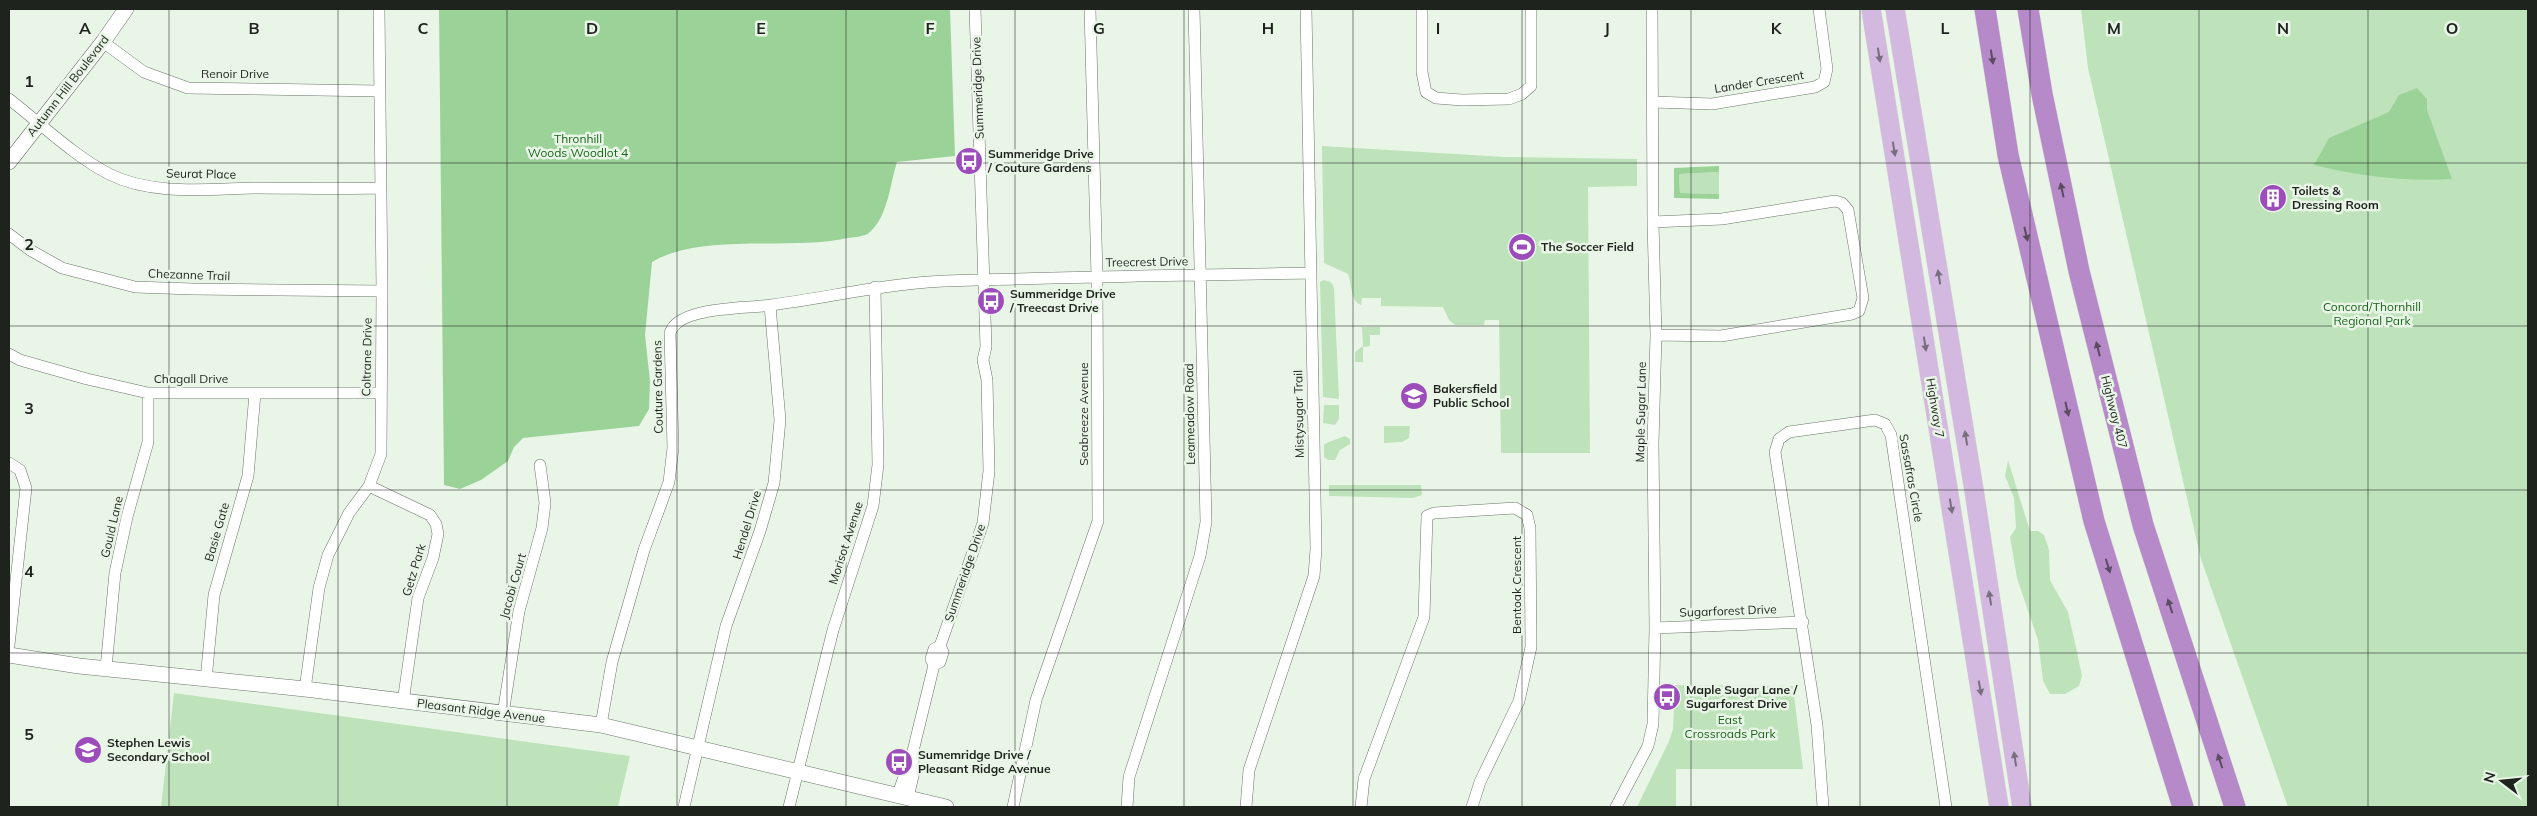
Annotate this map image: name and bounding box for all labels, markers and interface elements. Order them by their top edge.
text: A [79,18,91,38]
text: B [248,18,260,38]
text: C [418,18,429,38]
text: D [586,18,598,38]
text: E [756,18,766,38]
text: F [925,18,935,38]
text: G [1093,18,1105,38]
text: H [1262,18,1274,38]
text: I [1436,18,1440,38]
text: J [1604,18,1610,38]
text: K [1771,18,1783,38]
text: L [1941,18,1950,38]
text: M [2107,18,2121,38]
text: N [2277,18,2289,38]
text: O [2446,18,2458,38]
street label: Autumn Hill Boulevard [23,32,112,139]
street label: Summeridge Drive [968,37,987,139]
one-way arrow [1875,47,1883,63]
one-way arrow [1989,49,1997,65]
street label: Renoir Drive [201,66,269,81]
street label: Lander Crescent [1713,67,1805,96]
text: 1 [24,71,34,91]
park label: Thronhill Woods Woodlot 4 [528,131,628,160]
one-way arrow [1890,142,1898,158]
bus stop icon: Summeridge Drive / Couture Gardens [954,146,984,176]
place label: Summeridge Drive / Couture Gardens [987,146,1094,175]
street label: Seurat Place [166,165,236,182]
one-way arrow [2058,183,2066,198]
building icon: Toilets & Dressing Room [2258,183,2288,213]
place label: Toilets & Dressing Room [2292,183,2379,212]
one-way arrow [2022,226,2030,241]
sports icon: The Soccer Field [1507,232,1537,262]
text: 2 [24,234,34,254]
place label: The Soccer Field [1541,239,1634,254]
street label: Treecrest Drive [1106,253,1188,270]
street label: Chezanne Trail [148,266,230,283]
one-way arrow [1935,269,1943,285]
bus stop icon: Summeridge Drive / Treecast Drive [976,286,1006,316]
place label: Summeridge Drive / Treecast Drive [1009,286,1116,315]
park label: Concord/Thornhill Regional Park [2323,299,2421,328]
street label: Coltrane Drive [358,317,375,397]
one-way arrow [1921,337,1929,353]
street label: Couture Gardens [649,340,666,434]
one-way arrow [2094,341,2102,356]
street label: Maple Sugar Lane [1632,361,1649,463]
street label: Seabreeze Avenue [1076,362,1091,466]
street label: Leameadow Road [1181,363,1198,465]
street label: Mistysugar Trail [1290,370,1307,458]
street label: Chagall Drive [154,371,228,386]
street label: Highway 407 [2098,374,2131,450]
street label: Highway 7 [1923,377,1948,439]
school or university icon: Bakersfield Public School [1399,381,1429,411]
place label: Bakersfield Public School [1433,381,1509,410]
text: 3 [24,398,34,418]
one-way arrow [2063,401,2071,416]
one-way arrow [1961,429,1969,445]
street label: Sassafras Circle [1896,433,1927,523]
street label: Hendel Drive [729,488,764,561]
street label: Gould Lane [97,494,126,559]
one-way arrow [1947,498,1955,514]
street label: Morisot Avenue [825,500,866,586]
street label: Basie Gate [201,501,232,563]
street label: Summeridge Drive [941,522,988,624]
street label: Bentoak Crescent [1509,536,1524,634]
street label: Getz Park [398,541,429,598]
street label: Jacobi Court [496,551,529,620]
one-way arrow [2104,559,2112,574]
text: 4 [24,561,34,581]
one-way arrow [1986,590,1994,606]
one-way arrow [2165,599,2173,614]
street label: Sugarforest Drive [1679,601,1777,620]
one-way arrow [1977,681,1985,697]
bus stop icon: Maple Sugar Lane / Sugarforest Drive [1652,682,1682,712]
place label: Maple Sugar Lane / Sugarforest Drive [1686,682,1798,711]
street label: Pleasant Ridge Avenue [416,695,546,726]
park label: East Crossroads Park [1684,712,1776,741]
text: 5 [24,724,34,744]
school or university icon: Stephen Lewis Secondary School [73,735,103,765]
place label: Stephen Lewis Secondary School [107,735,210,764]
bus stop icon: Sumemridge Drive / Pleasant Ridge Avenue [884,747,914,777]
place label: Sumemridge Drive / Pleasant Ridge Avenue [918,747,1051,776]
one-way arrow [2011,751,2019,767]
one-way arrow [2216,753,2224,768]
north arrow [2477,756,2527,806]
text: N [2479,770,2500,785]

